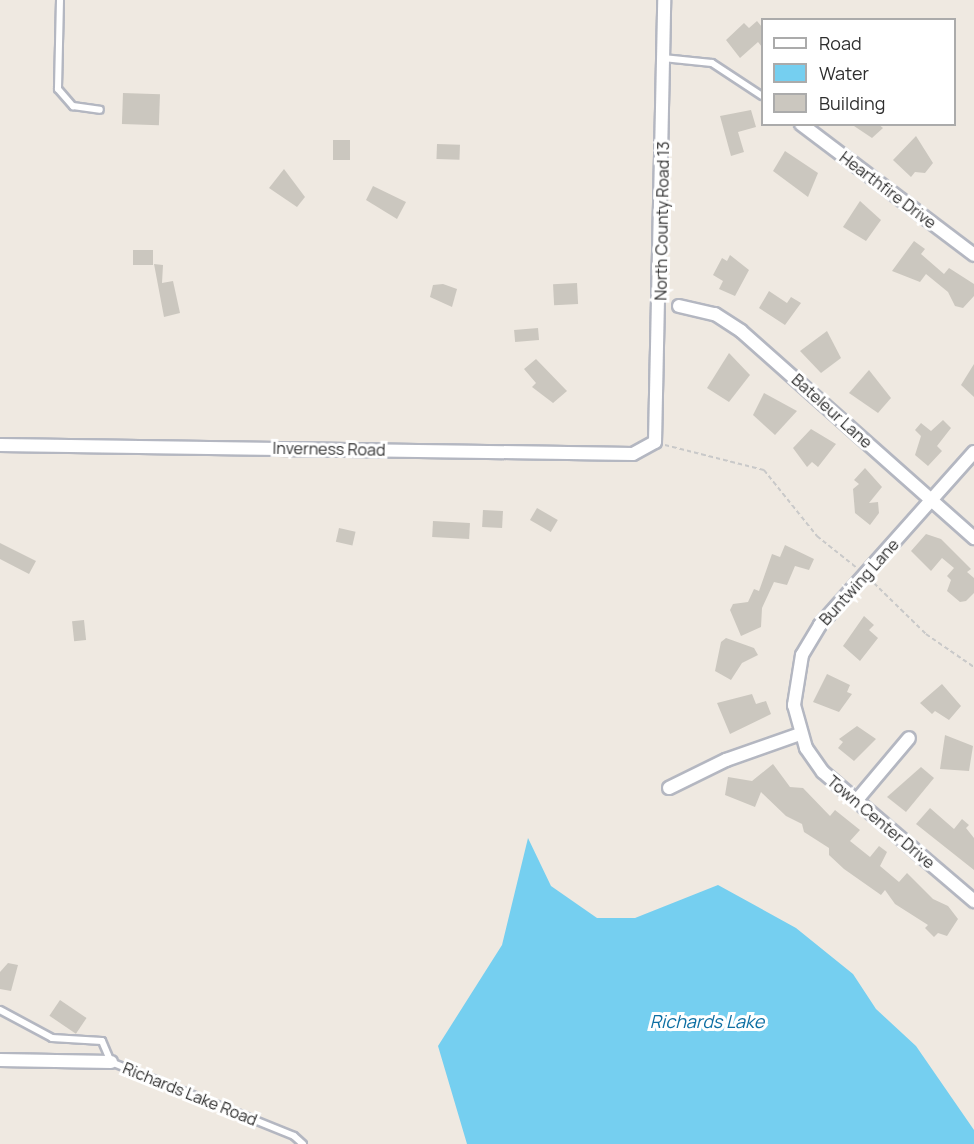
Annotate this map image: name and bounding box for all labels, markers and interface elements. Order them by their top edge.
legend [761,18,956,126]
text: Road [819,31,862,55]
text: Water [819,61,869,85]
text: Building [819,91,885,115]
street label: North County Road 13 [651,141,673,301]
street label: Hearthfire Drive [836,147,940,233]
street label: Bateleur Lane [788,370,876,452]
street label: Inverness Road [272,438,386,460]
street label: Buntwing Lane [815,535,903,629]
street label: Town Center Drive [823,771,939,873]
water label: Richards Lake [650,1010,764,1032]
street label: Richards Lake Road [120,1058,260,1130]

